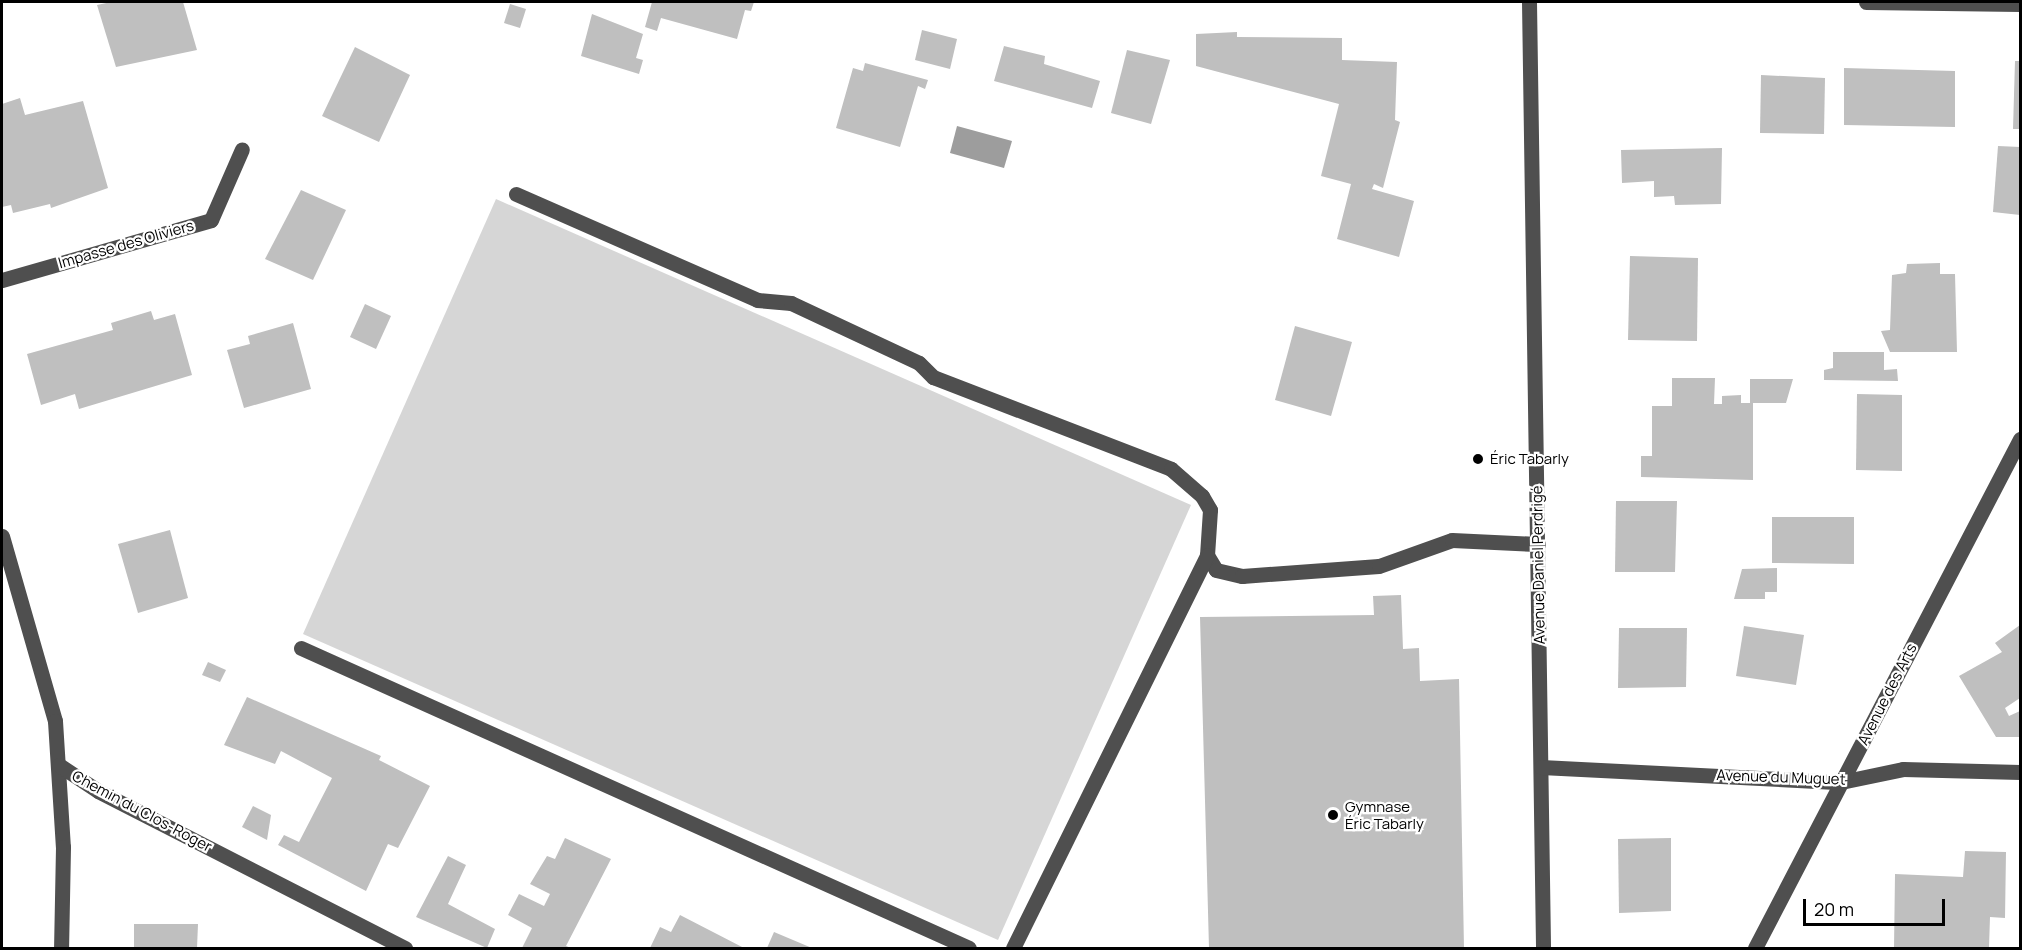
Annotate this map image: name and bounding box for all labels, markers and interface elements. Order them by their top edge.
street label: Impasse des Oliviers [56,216,196,272]
place label: Éric Tabarly [1490,450,1569,468]
marker: Éric Tabarly [1471,452,1485,466]
street label: Avenue Daniel Perdrigé [1528,485,1548,645]
street label: Avenue des Arts [1854,640,1920,748]
street label: Avenue du Muguet [1716,766,1846,788]
street label: Chemin du Clos-Roger [69,767,215,855]
place label: Gymnase Éric Tabarly [1345,797,1424,832]
marker: Gymnase Éric Tabarly [1326,808,1340,822]
scale bar [1806,887,1948,925]
text: 20 m [1814,897,1854,921]

